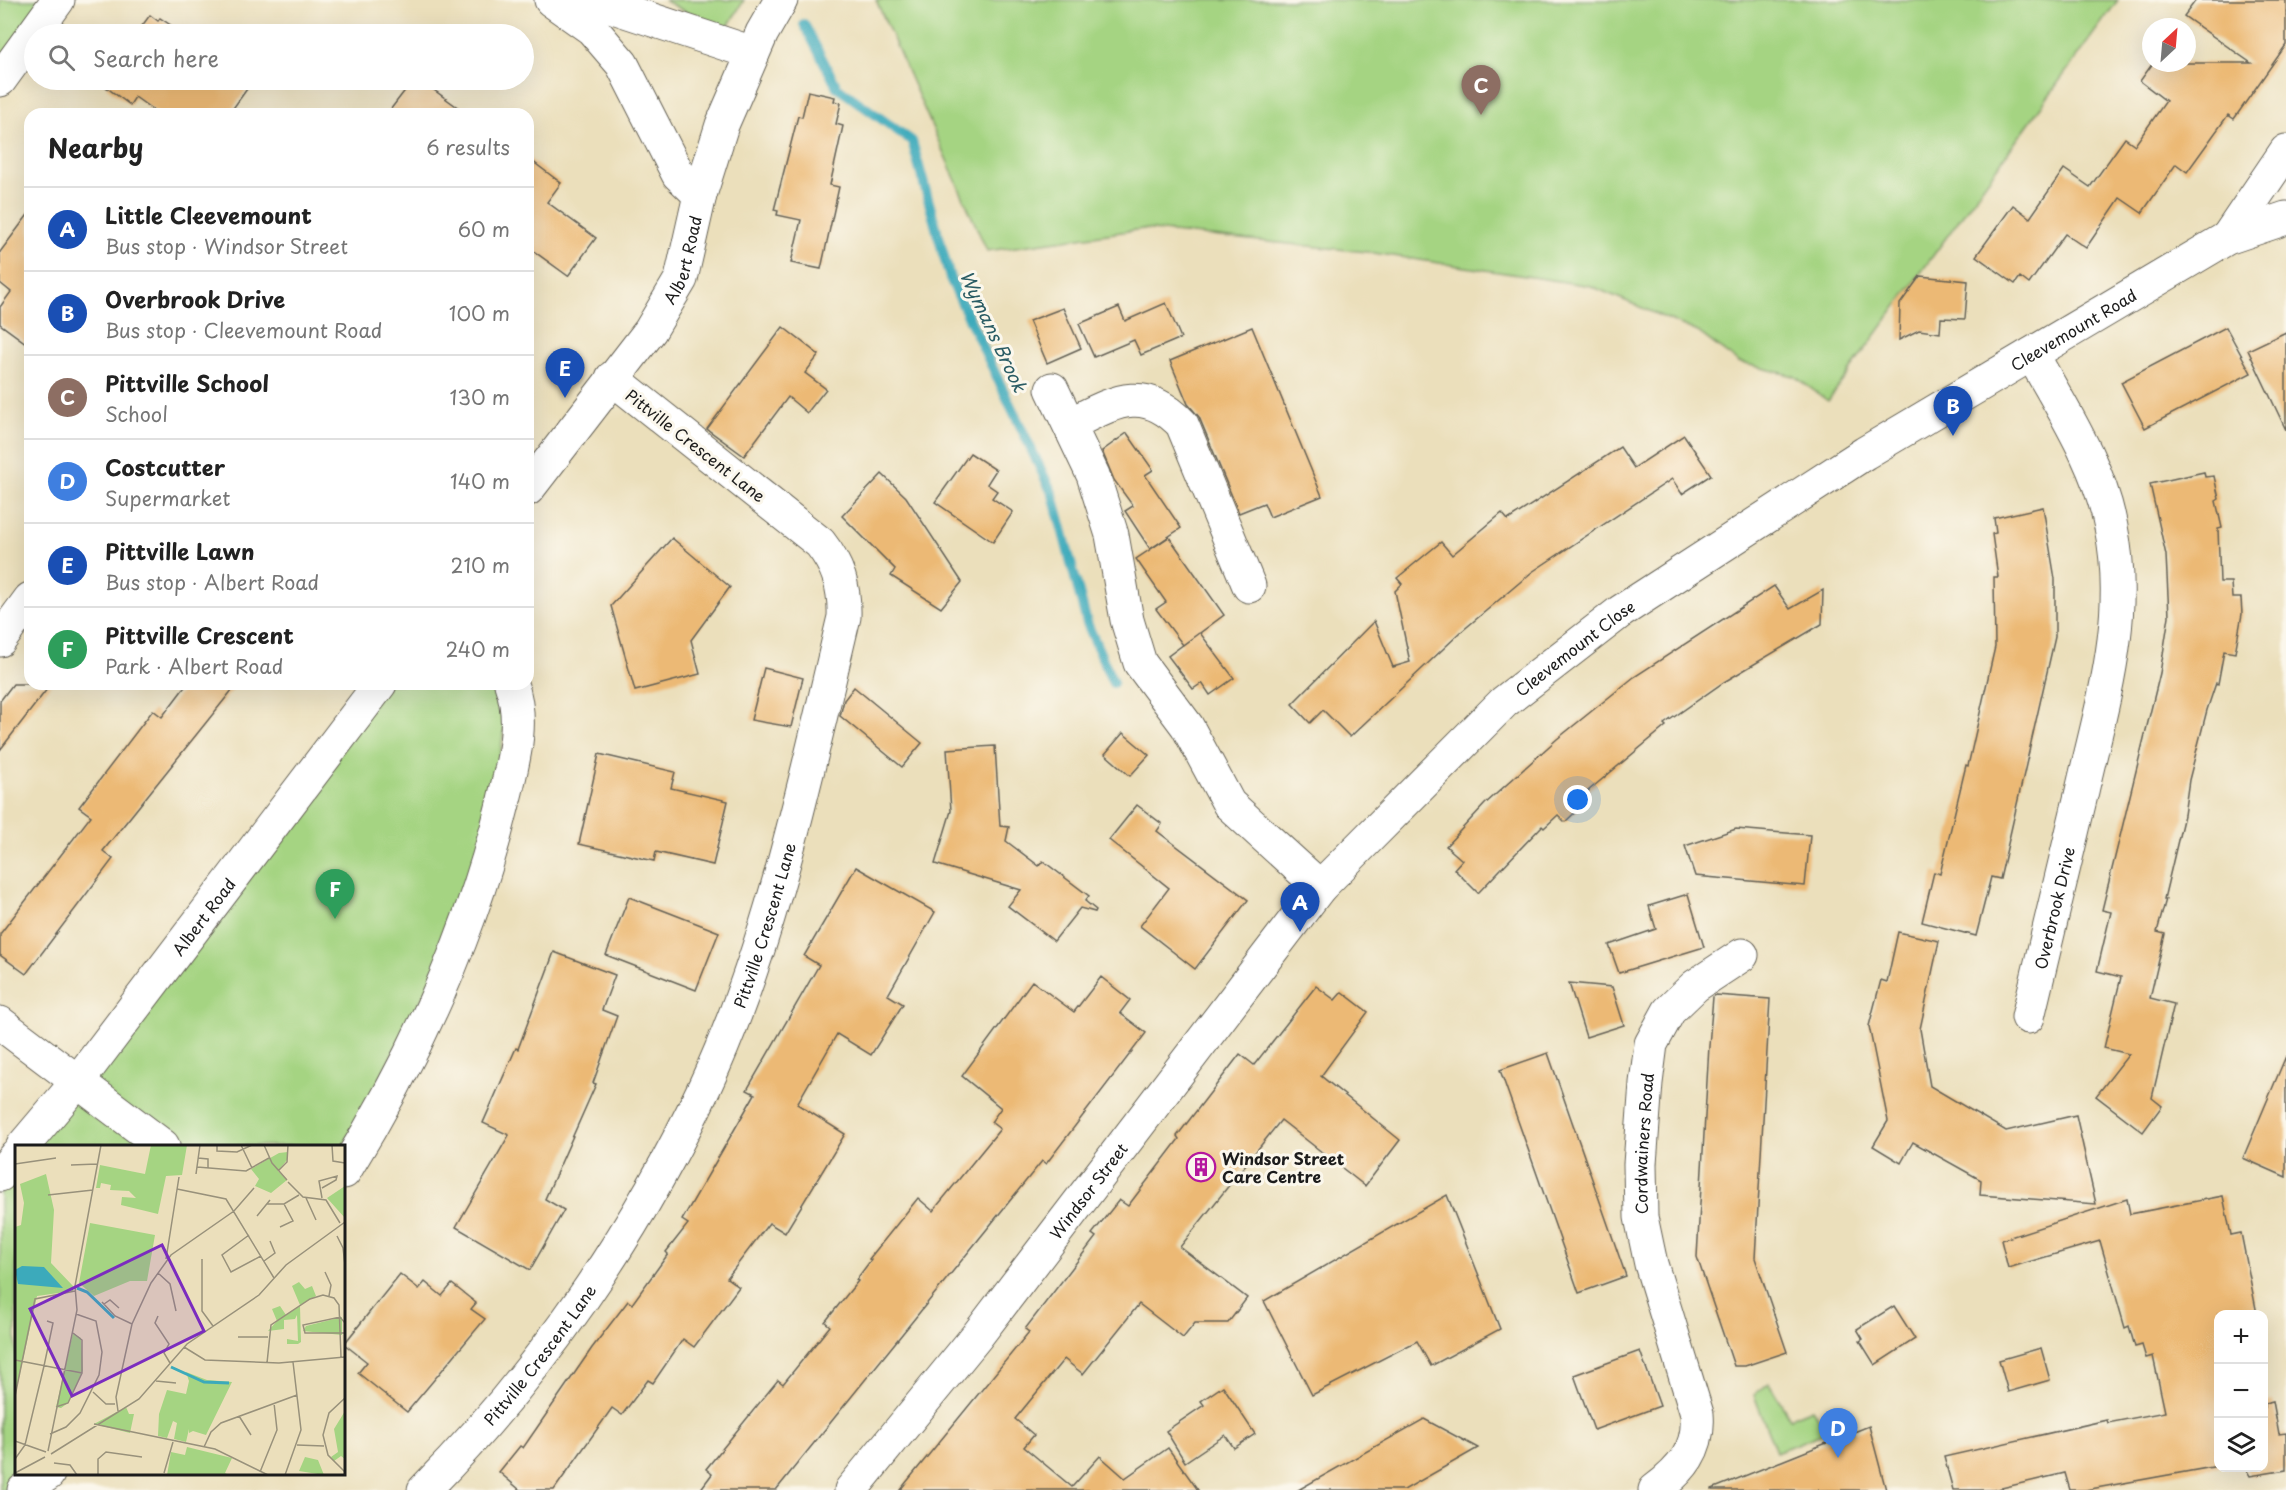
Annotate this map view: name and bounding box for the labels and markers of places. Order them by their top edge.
pin: C [1462,66,1500,115]
pin: E [546,348,584,398]
pin: B [1934,386,1972,436]
pin: F [316,870,354,919]
pin: A [1280,882,1320,932]
place label: Windsor Street Care Centre [1222,1146,1345,1188]
building icon: Windsor Street Care Centre [1185,1151,1217,1183]
pin: D [1818,1408,1858,1458]

